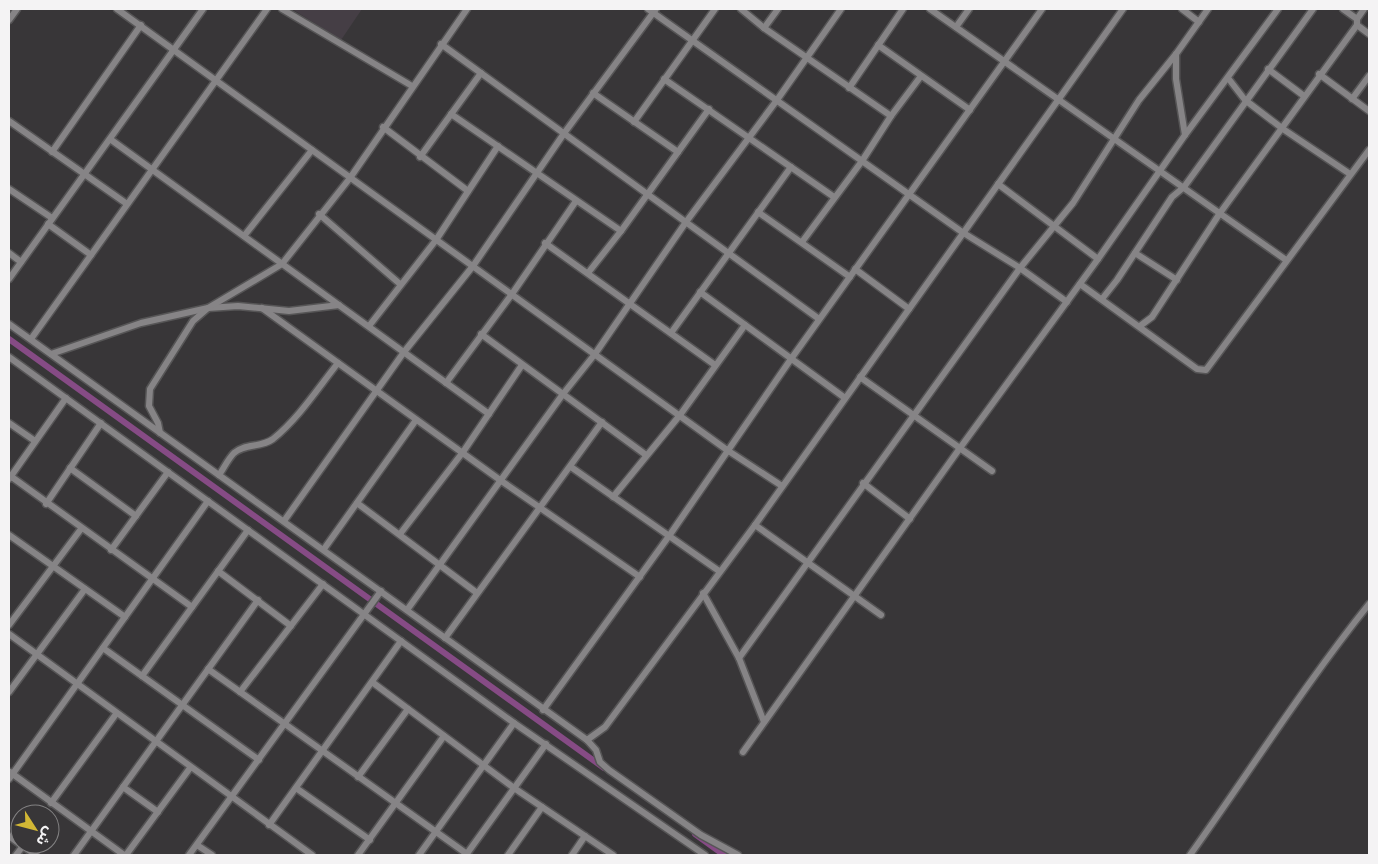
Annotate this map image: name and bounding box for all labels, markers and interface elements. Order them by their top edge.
north arrow [10,804,60,854]
text: ش [33,824,59,850]

